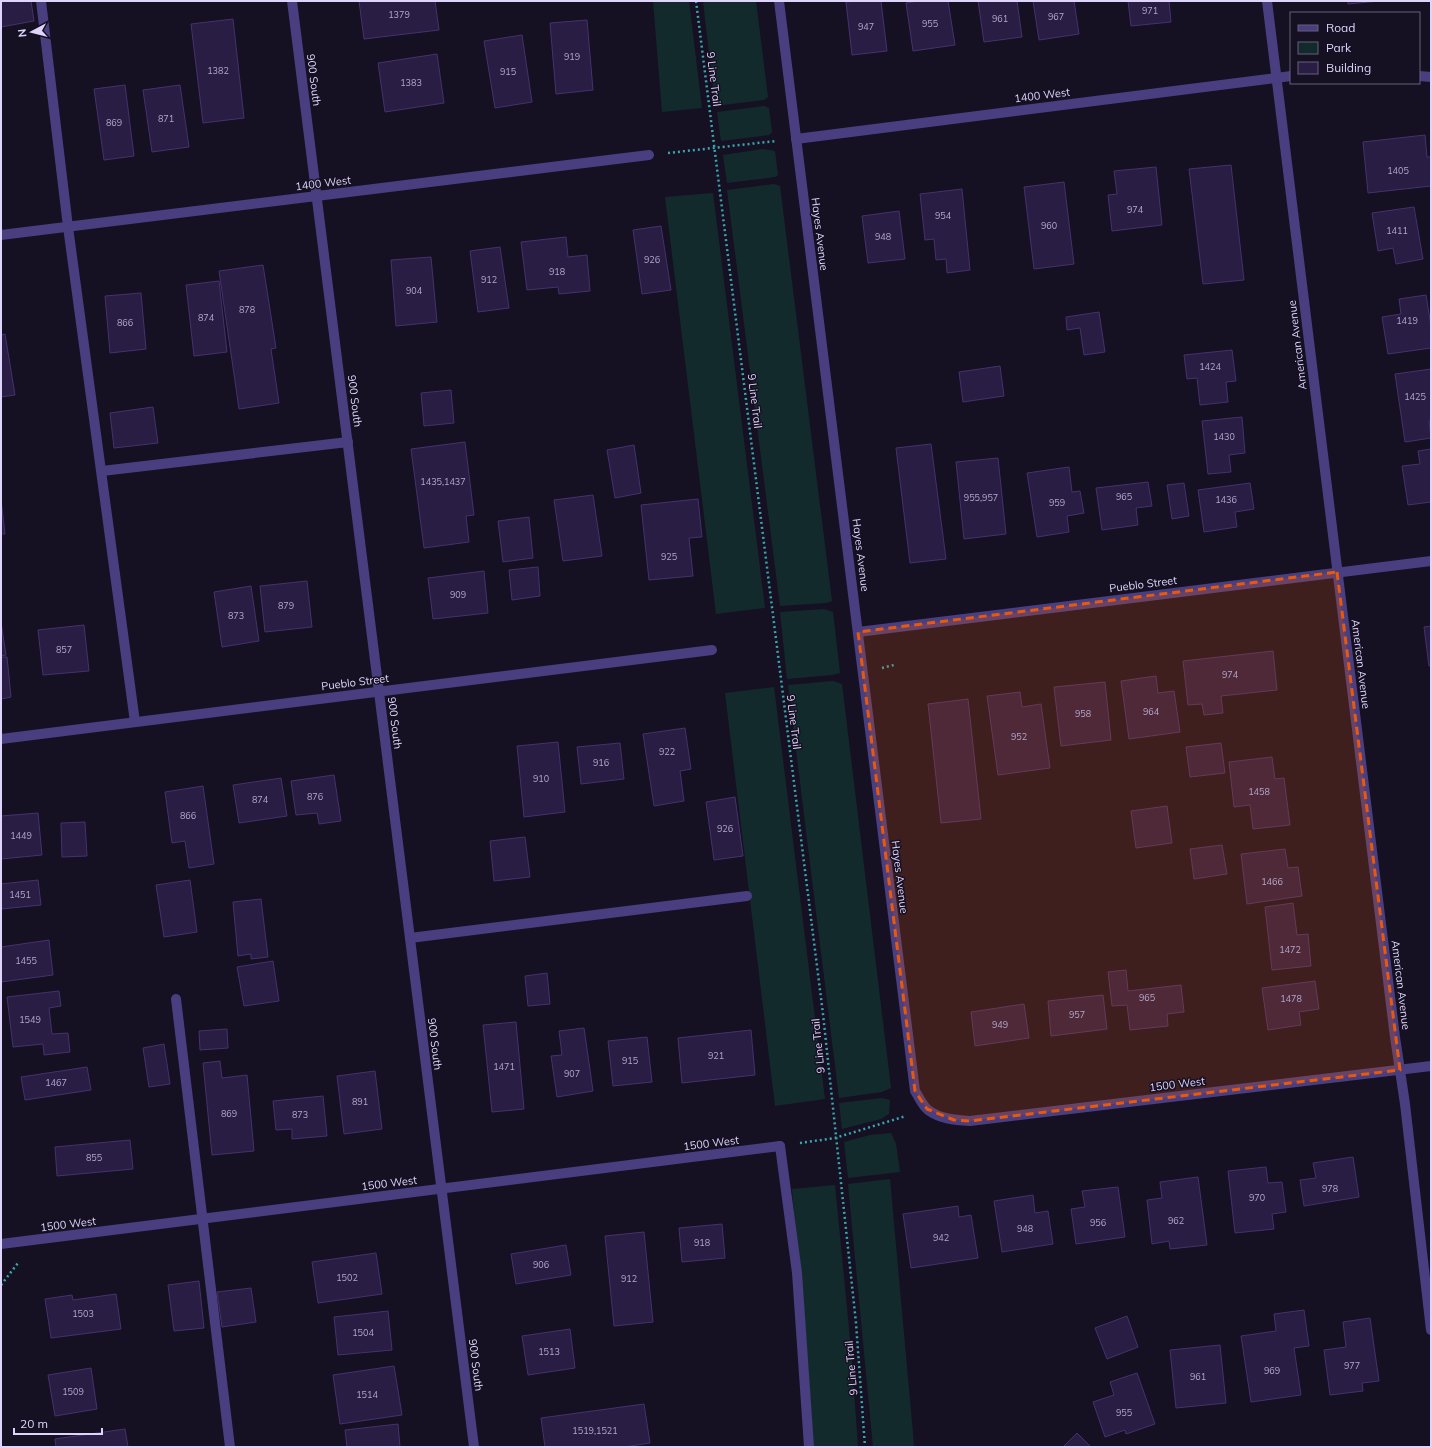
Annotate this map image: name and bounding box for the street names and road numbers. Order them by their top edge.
street label: 9 Line Trail [704,51,724,107]
street label: 900 South [304,53,324,107]
street label: 1400 West [1013,85,1071,105]
street label: 1400 West [294,173,352,193]
street label: Hayes Avenue [809,197,831,271]
street label: American Avenue [1285,299,1309,391]
street label: 9 Line Trail [745,373,765,429]
street label: 900 South [345,374,365,428]
street label: Hayes Avenue [850,518,872,592]
street label: Pueblo Street [1108,573,1178,595]
street label: American Avenue [1349,618,1373,710]
street label: Pueblo Street [320,671,390,693]
street label: 9 Line Trail [784,694,804,750]
street label: 900 South [385,696,405,750]
street label: Hayes Avenue [889,840,911,914]
street label: American Avenue [1389,939,1413,1031]
street label: 900 South [425,1017,445,1071]
street label: 9 Line Trail [808,1018,828,1074]
street label: 1500 West [1148,1074,1206,1094]
street label: 1500 West [682,1133,740,1153]
street label: 1500 West [360,1173,418,1193]
street label: 1500 West [39,1214,97,1234]
street label: 900 South [466,1338,486,1392]
street label: 9 Line Trail [842,1340,860,1396]

